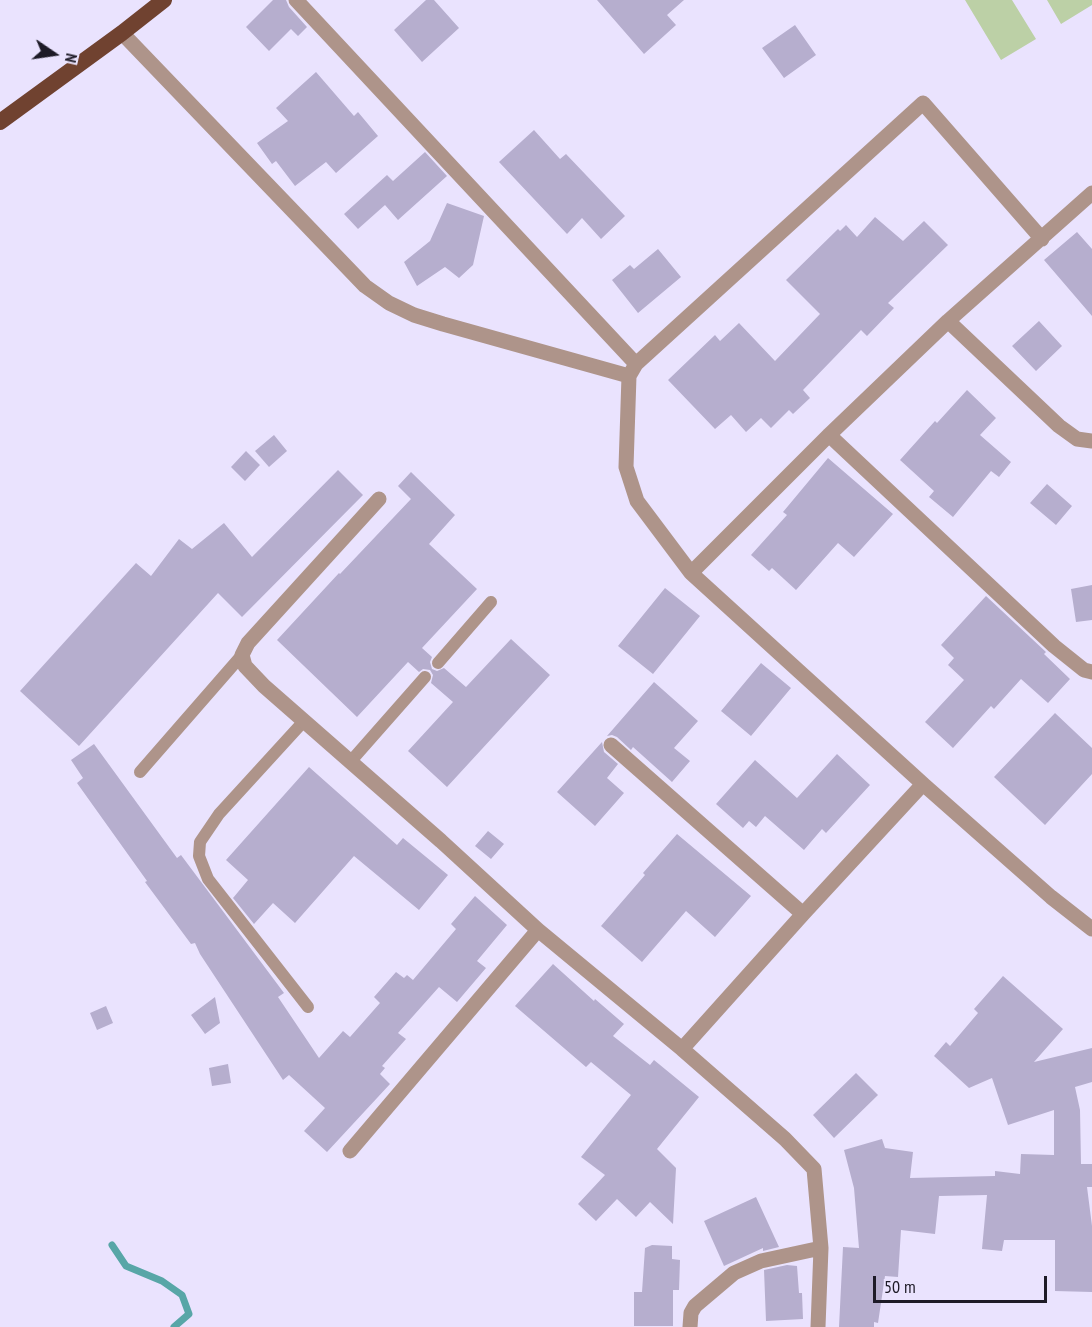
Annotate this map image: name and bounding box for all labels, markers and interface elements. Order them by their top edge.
north arrow [24,24,84,84]
text: N [61,52,82,65]
scale bar [876,1264,1050,1302]
text: 50 m [884,1275,916,1298]

